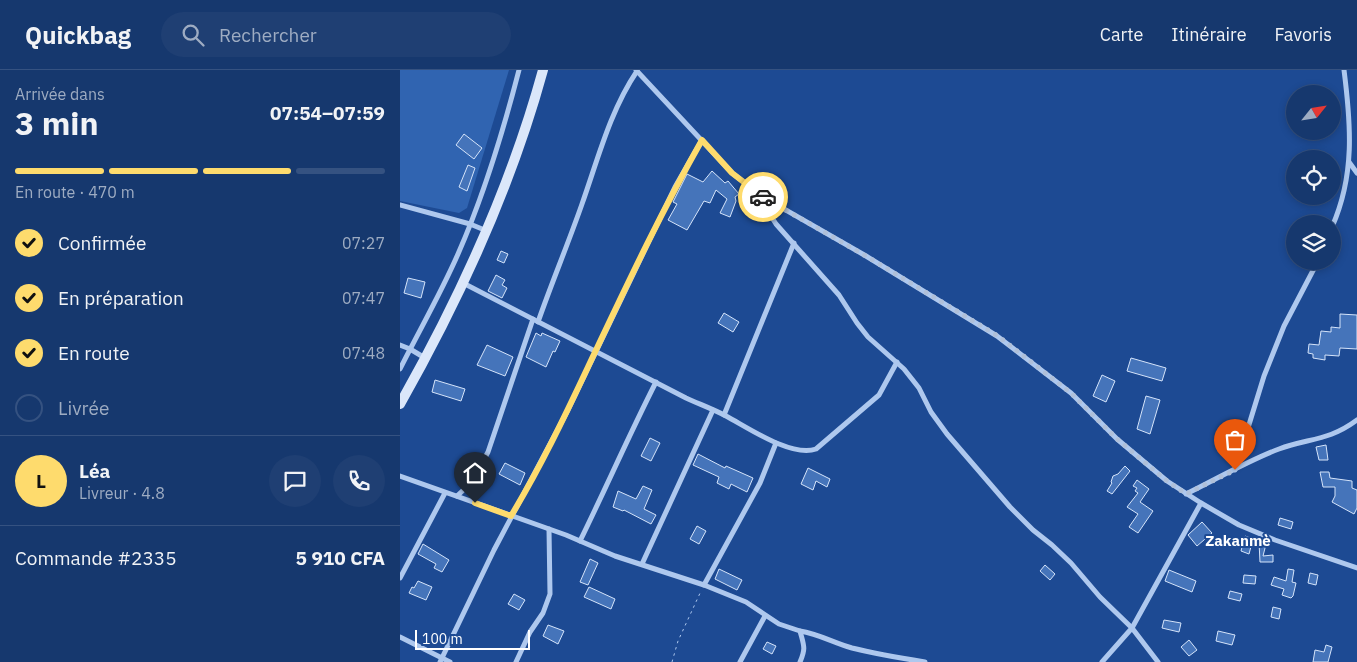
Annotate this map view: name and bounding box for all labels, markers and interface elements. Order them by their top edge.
search box [161,12,511,57]
text: Quickbag [25,19,131,51]
icon: search [179,21,207,49]
text: Rechercher [219,23,317,47]
text: Carte [1100,23,1143,46]
text: Itinéraire [1171,23,1247,46]
text: Favoris [1275,23,1332,46]
text: Arrivée dans [15,84,105,104]
north arrow [1286,85,1341,140]
map controls [1286,85,1341,270]
text: 07:54–07:59 [270,101,385,125]
text: 3 min [15,102,99,144]
button: locate [1286,150,1341,205]
courier [738,172,788,222]
text: En route · 470 m [15,182,135,202]
icon: car [749,183,777,211]
button: layers [1286,215,1341,270]
icon: check [15,229,43,257]
text: Confirmée [58,231,146,255]
text: 07:27 [342,233,385,253]
icon: check [15,284,43,312]
text: En préparation [58,286,184,310]
text: 07:47 [342,288,385,308]
icon: check [15,339,43,367]
text: En route [58,341,130,365]
text: 07:48 [342,343,385,363]
text: Livrée [58,396,109,420]
pin [1214,419,1256,470]
icon: bag [1221,426,1249,454]
pin [454,452,496,503]
button: chat [269,455,321,507]
button: phone [333,455,385,507]
text: Léa [79,459,110,483]
icon: home [461,459,489,487]
text: L [36,469,46,493]
text: Livreur · 4.8 [79,483,165,503]
district label: Zakanmè [1205,531,1271,550]
text: Commande #2335 [15,546,177,570]
text: 5 910 CFA [296,546,385,570]
scale bar [415,627,530,650]
text: 100 m [422,630,463,648]

